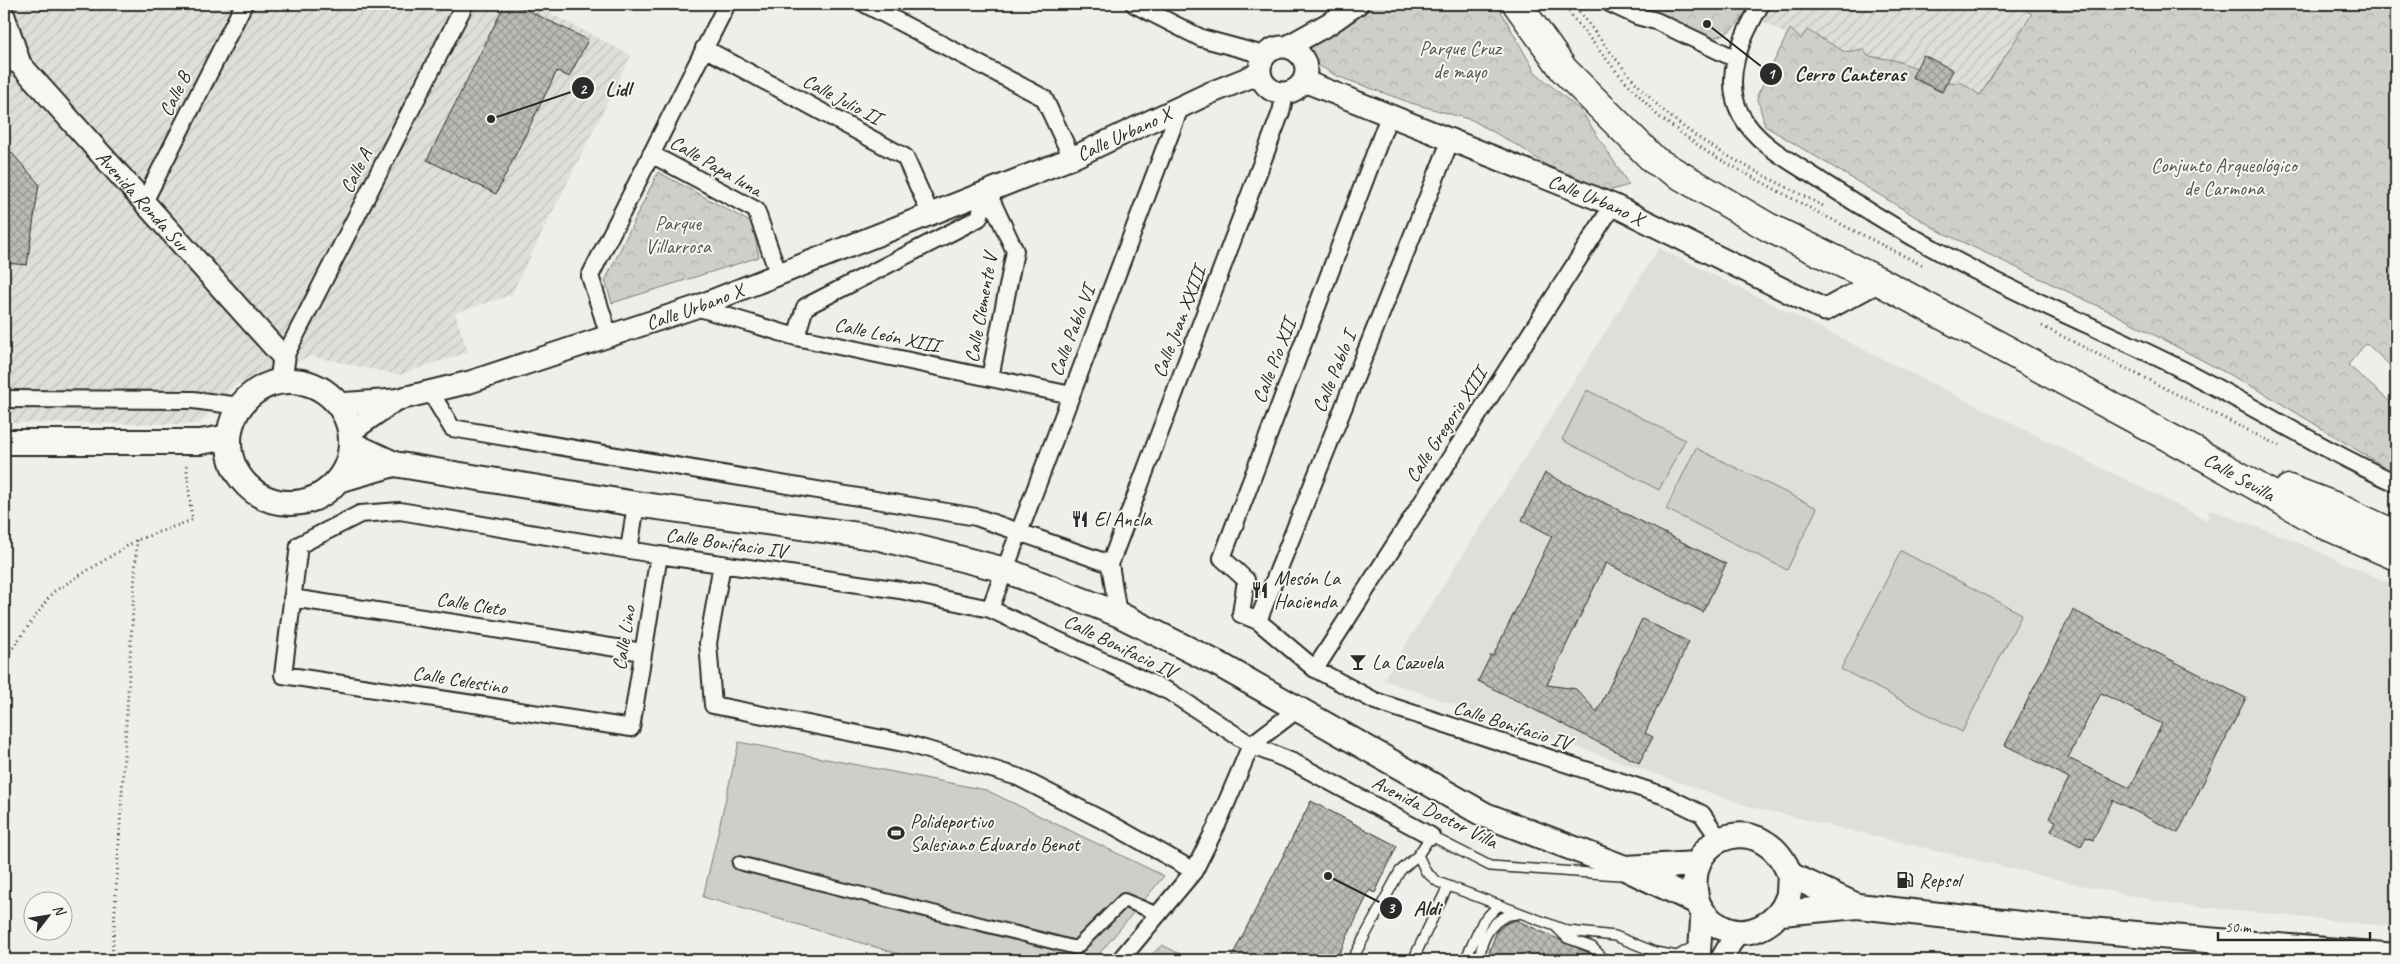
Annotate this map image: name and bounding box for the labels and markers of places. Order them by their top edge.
callout: Cerro Canteras [1759,56,1915,92]
callout: Lidl [570,70,640,106]
place label: El Ancla [1094,507,1153,532]
restaurant icon: El Ancla [1070,509,1090,529]
place label: Mesón La Hacienda [1274,566,1341,614]
restaurant icon: Mesón La Hacienda [1250,580,1270,600]
place label: La Cazuela [1372,650,1445,675]
bar icon: La Cazuela [1348,652,1368,672]
place label: Polideportivo Salesiano Eduardo Benot [910,809,1082,857]
sports icon: Polideportivo Salesiano Eduardo Benot [886,823,906,843]
place label: Repsol [1919,868,1964,893]
fuel station icon: Repsol [1895,870,1915,890]
callout: Aldi [1379,890,1451,926]

